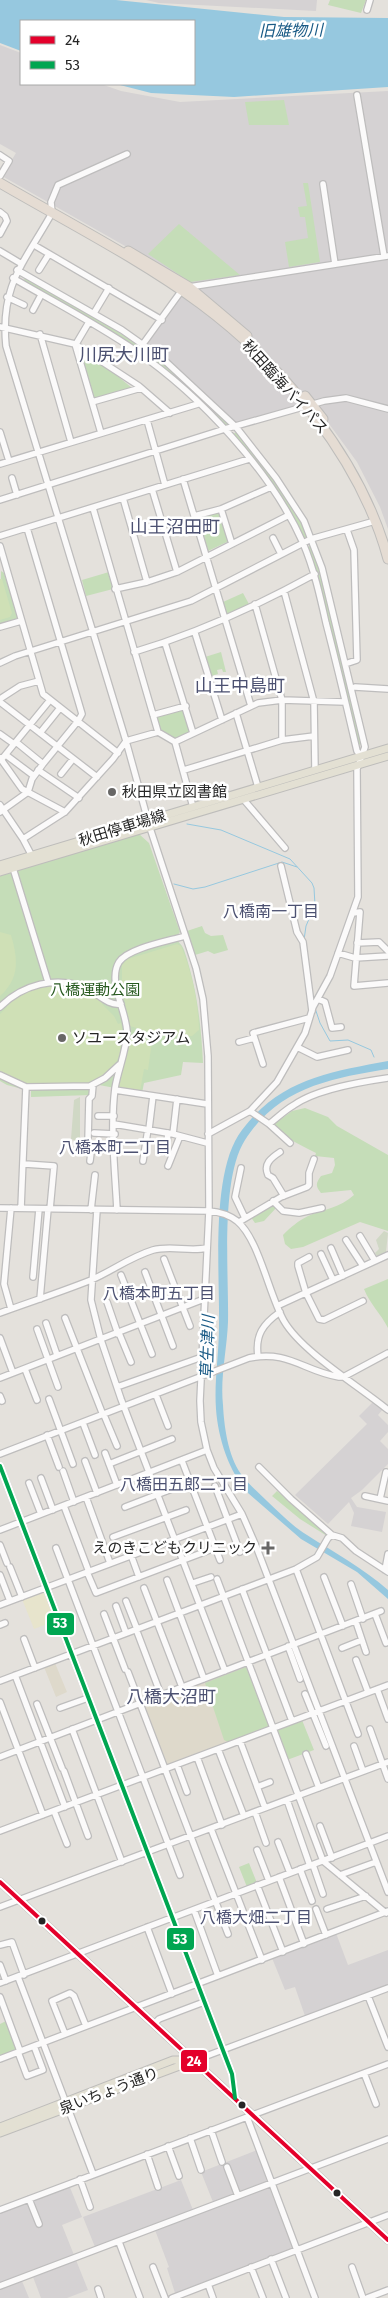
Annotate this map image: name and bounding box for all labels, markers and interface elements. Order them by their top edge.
legend [20,20,195,85]
water label: 旧雄物川 [259,20,325,41]
text: 24 [65,31,80,49]
text: 53 [65,56,80,74]
street label: 秋田臨海バイパス [238,336,332,438]
district label: 川尻大川町 [79,344,169,366]
district label: 山王沼田町 [130,516,220,538]
district label: 山王中島町 [195,675,285,697]
place label: 秋田県立図書館 [122,783,227,801]
marker: 秋田県立図書館 [106,786,118,798]
street label: 秋田停車場線 [76,806,168,850]
district label: 八橋南一丁目 [223,902,319,921]
park label: 八橋運動公園 [50,981,140,999]
place label: ソユースタジアム [72,1029,190,1047]
marker: ソユースタジアム [56,1032,68,1044]
district label: 八橋本町二丁目 [59,1138,171,1157]
district label: 八橋本町五丁目 [103,1284,215,1303]
water label: 草生津川 [197,1313,218,1379]
district label: 八橋田五郎二丁目 [120,1475,248,1494]
place label: えのきこどもクリニック [92,1539,257,1557]
marker: えのきこどもクリニック [261,1541,275,1555]
line badge: 53 [46,1612,75,1636]
text: 53 [53,1615,67,1632]
district label: 八橋大沼町 [126,1686,216,1708]
district label: 八橋大畑二丁目 [200,1908,312,1927]
unlabelled marker [37,1916,47,1926]
line badge: 53 [166,1927,195,1951]
text: 53 [173,1931,187,1948]
line badge: 24 [180,2049,208,2073]
text: 24 [187,2053,201,2070]
street label: 泉いちょう通り [57,2064,161,2118]
unlabelled marker [237,2100,247,2110]
unlabelled marker [332,2188,342,2198]

